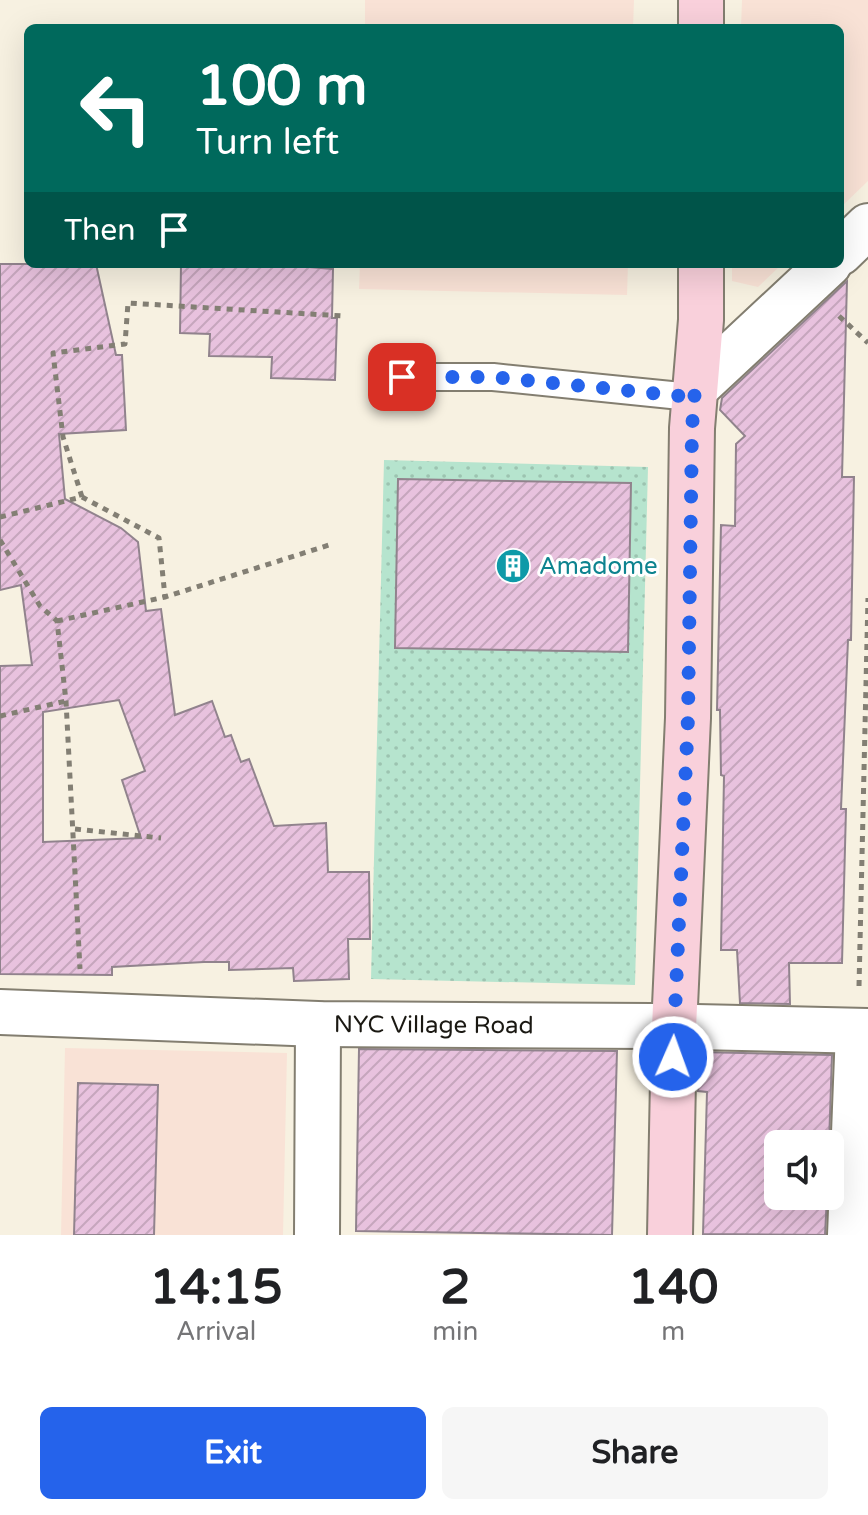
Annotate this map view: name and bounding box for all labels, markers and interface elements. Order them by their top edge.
text: 100 m [196,53,367,120]
icon: left [64,56,168,160]
text: Turn left [196,121,339,164]
icon: arrive [152,208,196,252]
text: Then [64,212,136,249]
pin [368,343,436,411]
icon: arrive [380,355,424,399]
building icon: Amadome [494,547,532,585]
place label: Amadome [539,552,658,581]
street label: NYC Village Road [334,1010,534,1040]
position arrow [631,1015,715,1099]
map controls [764,1130,844,1210]
button: sound [764,1130,844,1210]
text: 14:15 [150,1259,283,1317]
text: 2 [440,1259,470,1317]
text: 140 [628,1259,718,1317]
text: Arrival [176,1316,256,1347]
text: min [432,1316,478,1347]
text: m [661,1316,685,1347]
button: Exit [40,1407,426,1499]
button: Share [442,1407,828,1499]

